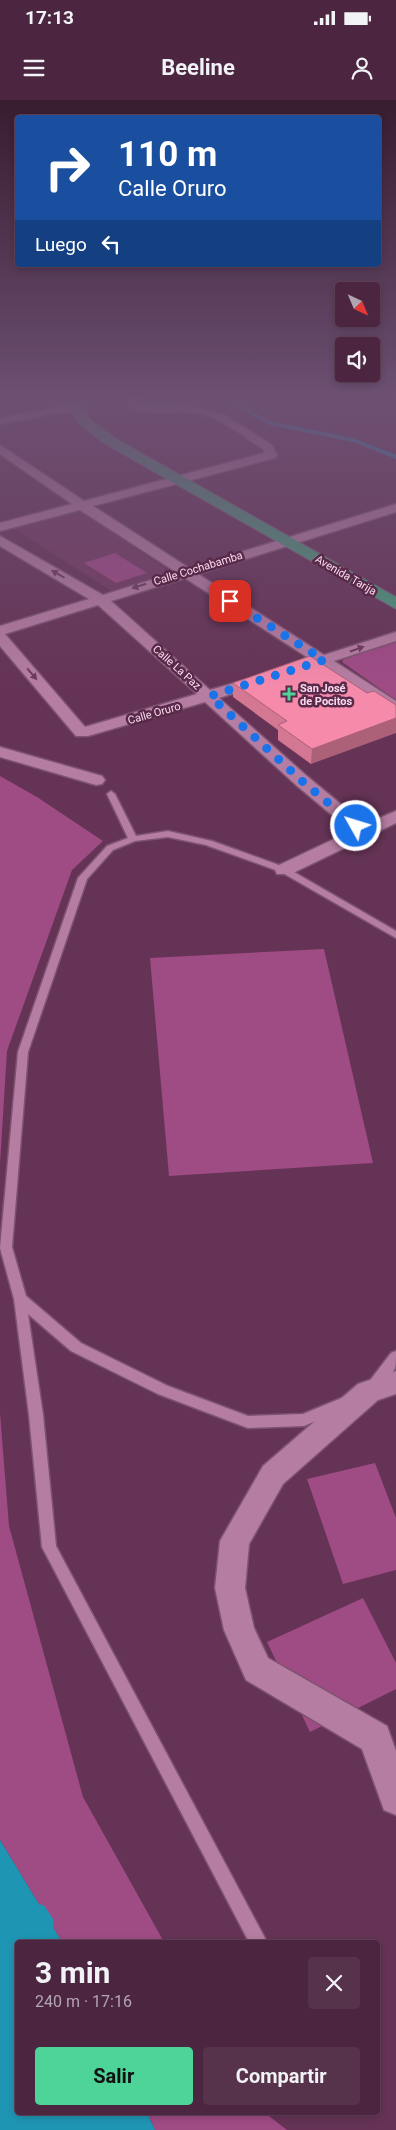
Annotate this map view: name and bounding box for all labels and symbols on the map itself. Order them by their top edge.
north arrow [335,282,380,328]
street label: Calle Cochabamba [152,549,244,588]
street label: Avenida Tarija [313,553,379,598]
one-way arrow [52,569,65,578]
pin [209,580,251,622]
one-way arrow [131,583,146,591]
street label: Calle La Paz [150,642,204,693]
one-way arrow [349,645,364,652]
one-way arrow [26,668,37,681]
place label: San José de Pocitos [300,682,353,708]
marker: San José de Pocitos [282,687,296,701]
street label: Calle Oruro [126,700,182,727]
position arrow [329,799,381,851]

